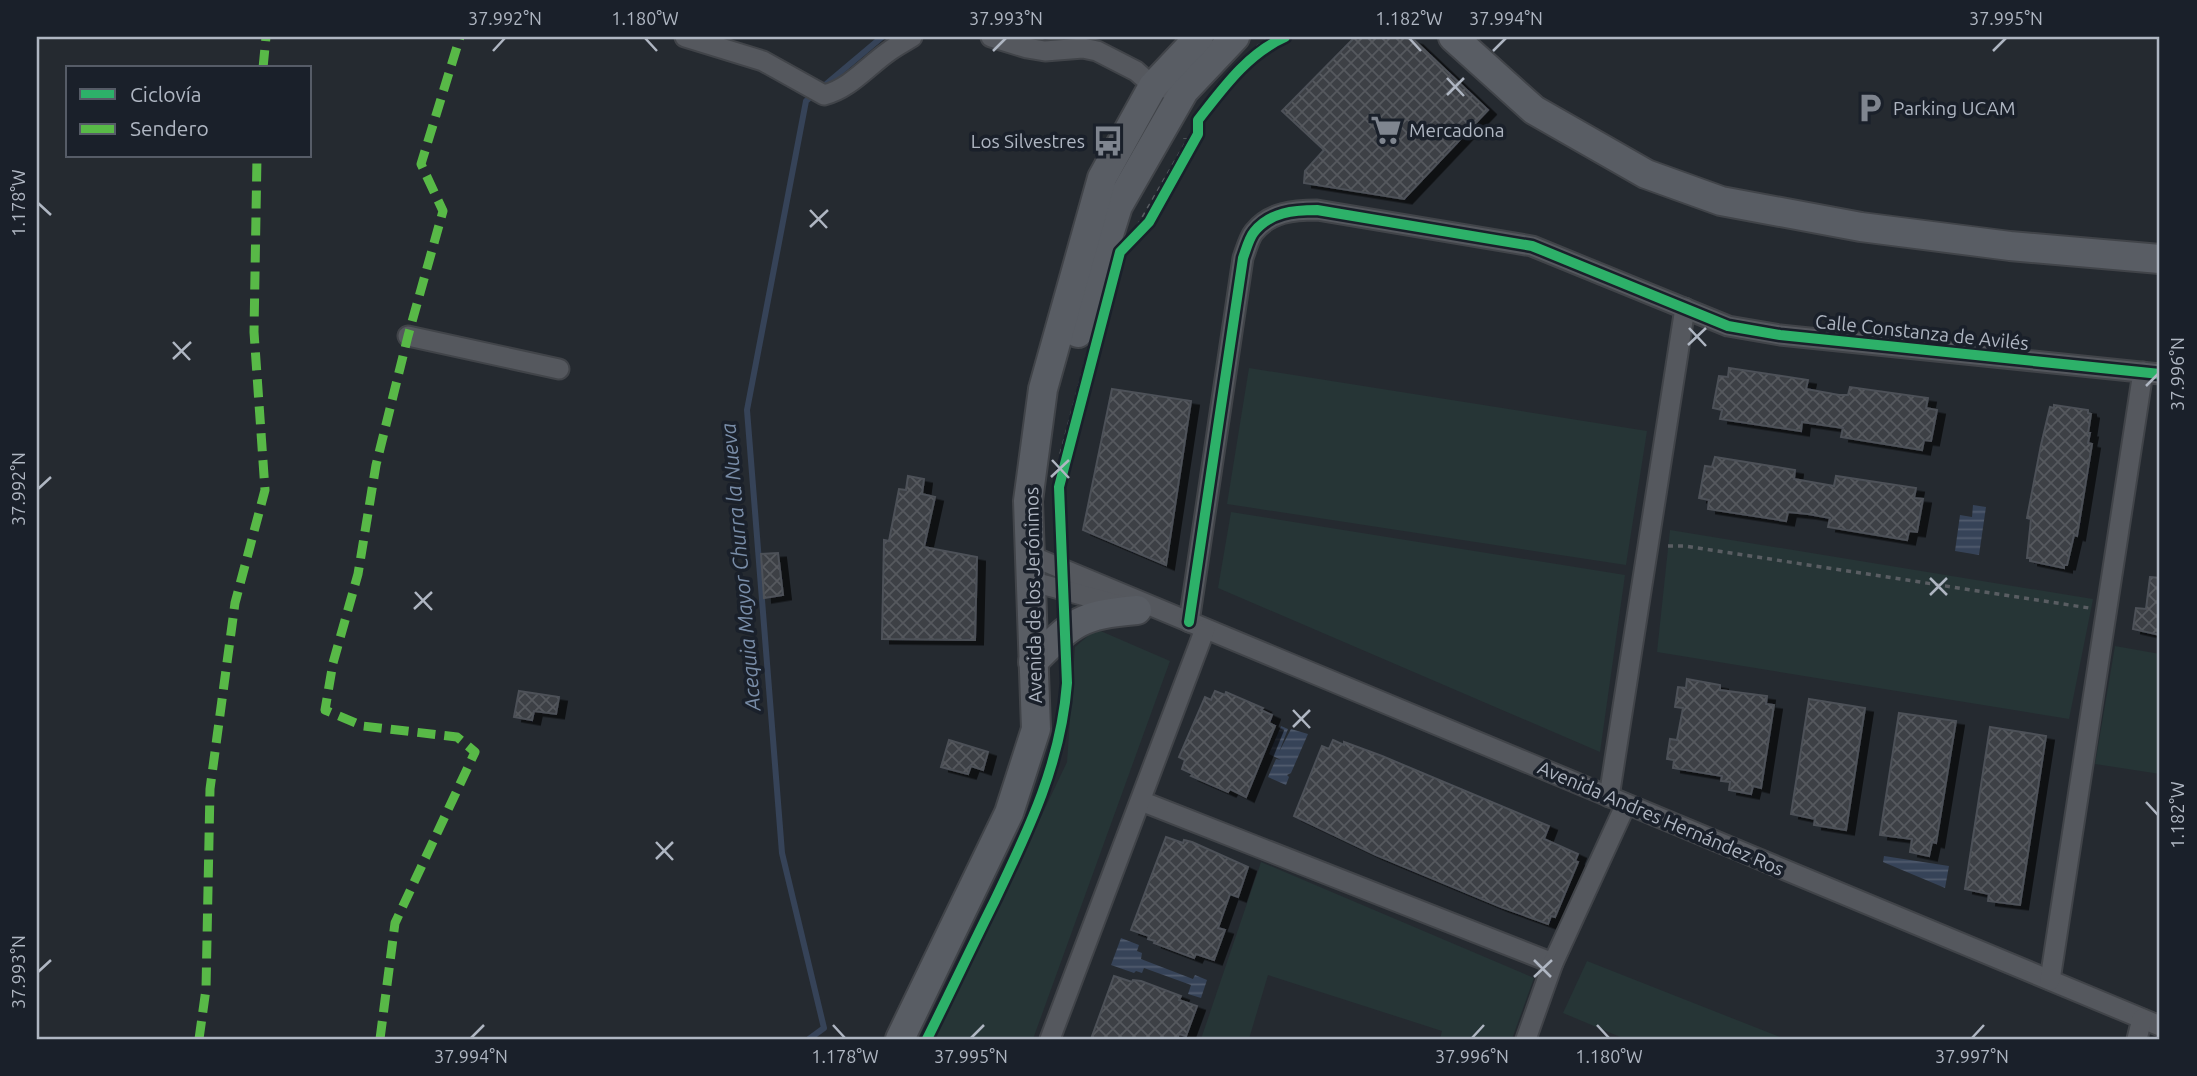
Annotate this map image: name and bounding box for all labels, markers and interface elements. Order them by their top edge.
text: 37.992°N [468,8,542,28]
text: 1.180°W [611,8,679,28]
text: 37.993°N [969,8,1043,28]
text: 1.182°W [1375,8,1443,28]
text: 37.994°N [1469,8,1543,28]
text: 37.995°N [1969,8,2043,28]
legend [66,66,312,158]
text: Ciclovía [130,82,202,106]
parking icon: Parking UCAM [1853,91,1887,125]
place label: Parking UCAM [1893,97,2015,119]
supermarket icon: Mercadona [1369,113,1403,147]
text: Sendero [130,116,209,140]
place label: Mercadona [1409,119,1505,141]
bus stop icon: Los Silvestres [1091,124,1125,158]
place label: Los Silvestres [971,130,1085,152]
text: 1.178°W [8,169,28,237]
street label: Calle Constanza de Avilés [1814,310,2030,354]
text: 37.996°N [2167,337,2187,411]
water label: Acequia Mayor Churra la Nueva [715,422,765,713]
text: 37.992°N [8,452,28,526]
street label: Avenida de los Jerónimos [1020,487,1046,703]
street label: Avenida Andres Hernández Ros [1535,756,1787,880]
text: 1.182°W [2167,781,2187,849]
text: 37.993°N [8,935,28,1009]
text: 37.994°N [434,1046,508,1066]
text: 1.178°W [811,1046,879,1066]
text: 37.995°N [934,1046,1008,1066]
text: 37.996°N [1435,1046,1509,1066]
text: 1.180°W [1575,1046,1643,1066]
text: 37.997°N [1935,1046,2009,1066]

